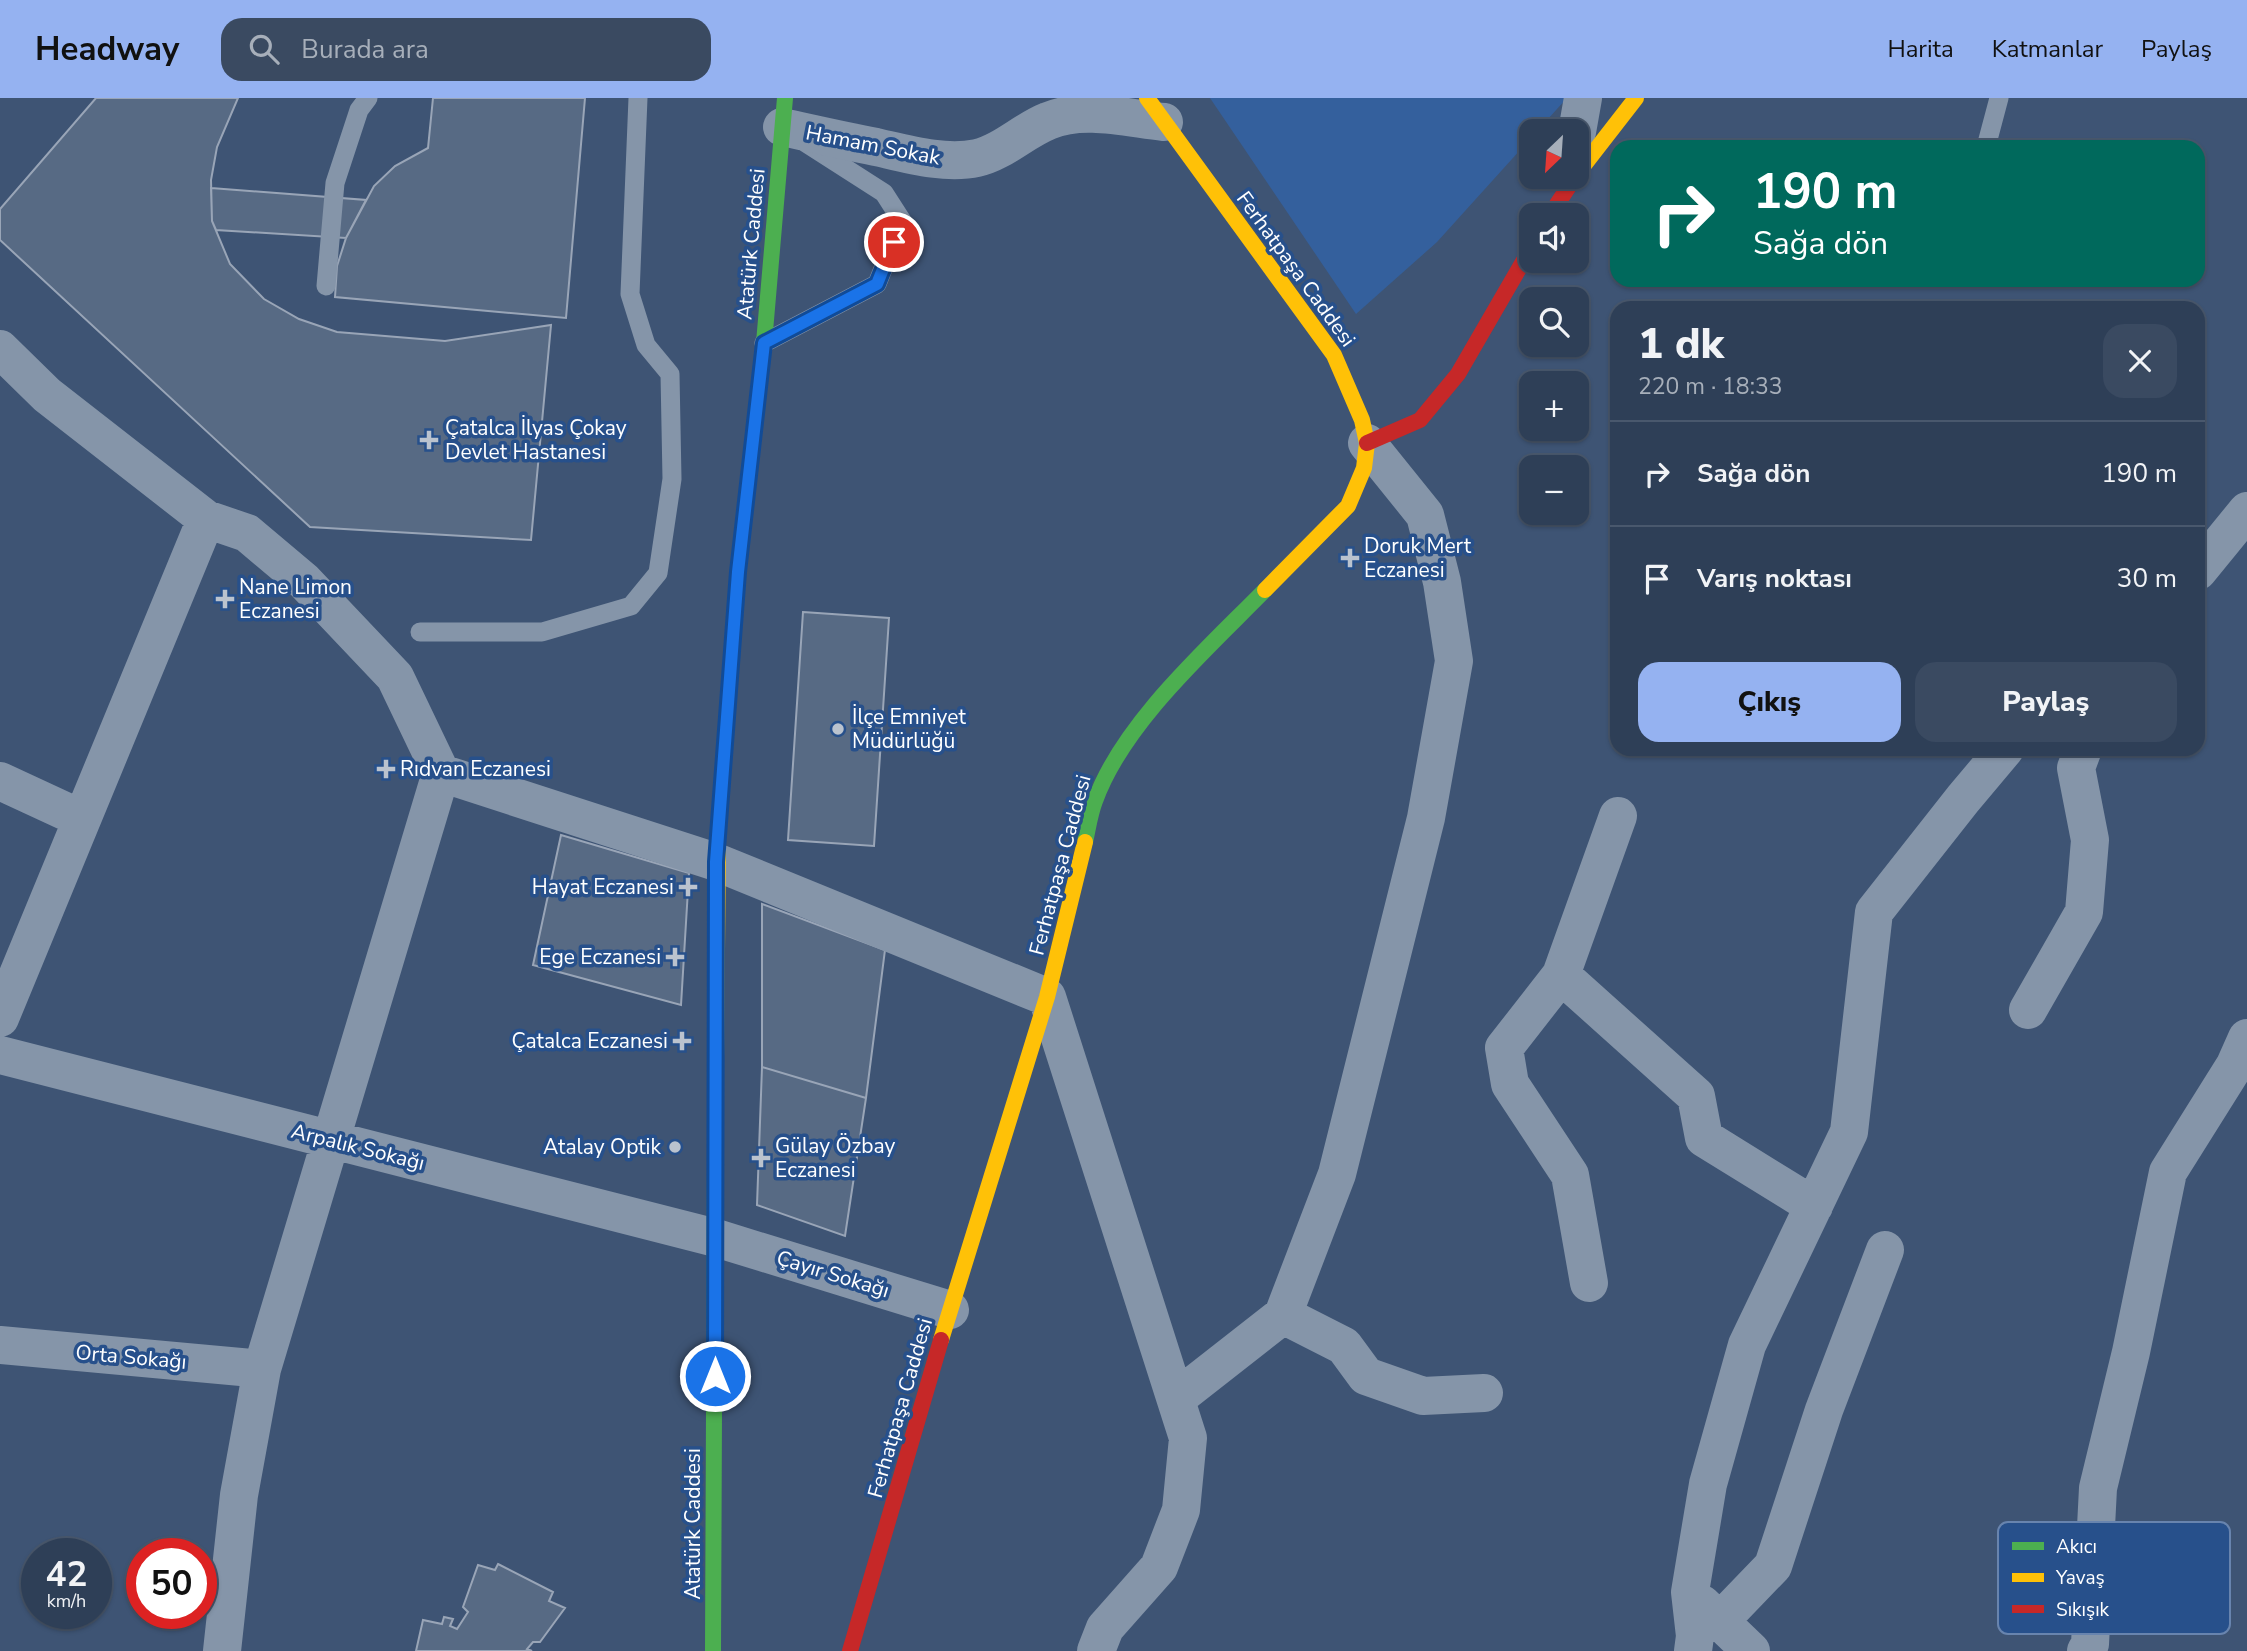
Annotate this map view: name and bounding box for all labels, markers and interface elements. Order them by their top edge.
search box [221,18,711,81]
text: Headway [35,27,179,72]
icon: search [245,30,283,68]
text: Burada ara [301,32,429,67]
text: Harita [1887,33,1954,65]
text: Katmanlar [1992,33,2103,65]
text: Paylaş [2141,33,2212,65]
street label: Hamam Sokak [803,118,943,172]
north arrow [1519,119,1589,189]
map controls [1519,119,1589,525]
text: 190 m [1753,158,1897,225]
street label: Atatürk Caddesi [730,167,772,321]
icon: right [1638,168,1729,259]
street label: Ferhatpaşa Caddesi [1230,186,1362,352]
button: sound [1519,203,1589,273]
pin [864,212,924,272]
text: Sağa dön [1753,222,1888,265]
icon: arrive [875,223,913,261]
button: search [1519,287,1589,357]
text: 1 dk [1638,316,1724,373]
button: close [2103,324,2177,398]
button: + [1519,371,1589,441]
text: 220 m · 18:33 [1638,371,1783,402]
place label: Çatalca İlyas Çokay Devlet Hastanesi [445,414,627,466]
marker: Çatalca İlyas Çokay Devlet Hastanesi [419,430,439,450]
button: − [1519,455,1589,525]
icon: right [1638,455,1676,493]
text: Sağa dön [1697,456,1810,491]
text: 190 m [2101,456,2177,491]
place label: Doruk Mert Eczanesi [1364,532,1472,584]
marker: Doruk Mert Eczanesi [1342,550,1358,566]
icon: arrive [1638,560,1676,598]
text: Varış noktası [1697,561,1852,596]
text: 30 m [2117,561,2177,596]
place label: Nane Limon Eczanesi [239,573,352,625]
marker: Nane Limon Eczanesi [217,591,233,607]
button: Çıkış [1638,662,1901,742]
button: Paylaş [1915,662,2177,742]
place label: İlçe Emniyet Müdürlüğü [852,703,966,755]
marker: İlçe Emniyet Müdürlüğü [830,721,846,737]
place label: Rıdvan Eczanesi [400,755,551,783]
marker: Rıdvan Eczanesi [378,761,394,777]
street label: Ferhatpaşa Caddesi [1022,772,1098,958]
place label: Hayat Eczanesi [532,873,674,901]
marker: Hayat Eczanesi [680,879,696,895]
place label: Ege Eczanesi [539,943,661,971]
marker: Ege Eczanesi [667,949,683,965]
place label: Çatalca Eczanesi [512,1027,668,1055]
marker: Çatalca Eczanesi [674,1033,690,1049]
street label: Arpalık Sokağı [288,1117,428,1177]
place label: Gülay Özbay Eczanesi [775,1132,896,1184]
place label: Atalay Optik [543,1133,661,1161]
marker: Atalay Optik [667,1139,683,1155]
marker: Gülay Özbay Eczanesi [753,1150,769,1166]
street label: Çayır Sokağı [773,1244,893,1304]
street label: Ferhatpaşa Caddesi [861,1315,939,1501]
street label: Orta Sokağı [74,1338,188,1376]
position arrow [678,1339,752,1413]
street label: Atatürk Caddesi [679,1448,707,1600]
legend [1998,1522,2230,1634]
text: Akıcı [2056,1534,2097,1560]
speed limit sign: 50 [126,1538,217,1629]
text: 42 [45,1551,88,1598]
text: Yavaş [2055,1565,2105,1591]
text: km/h [47,1589,86,1613]
text: Sıkışık [2056,1597,2110,1623]

